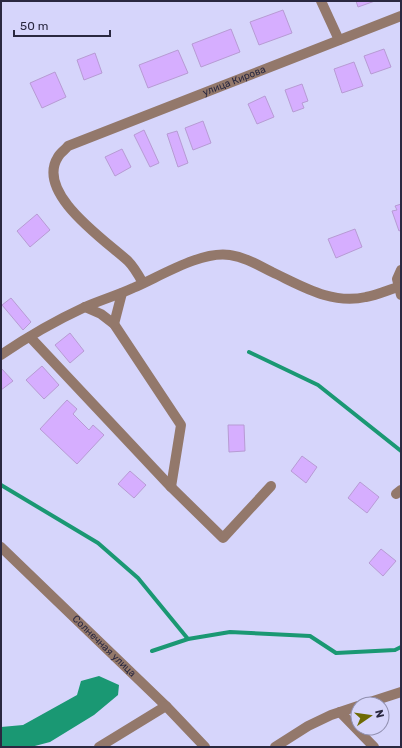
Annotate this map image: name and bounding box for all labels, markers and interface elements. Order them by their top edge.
scale bar [14,12,110,38]
text: 50 m [20,19,48,33]
street label: улица Кирова [201,63,267,99]
street label: Солнечная улица [70,613,138,680]
north arrow [350,696,390,736]
text: N [372,709,386,719]

